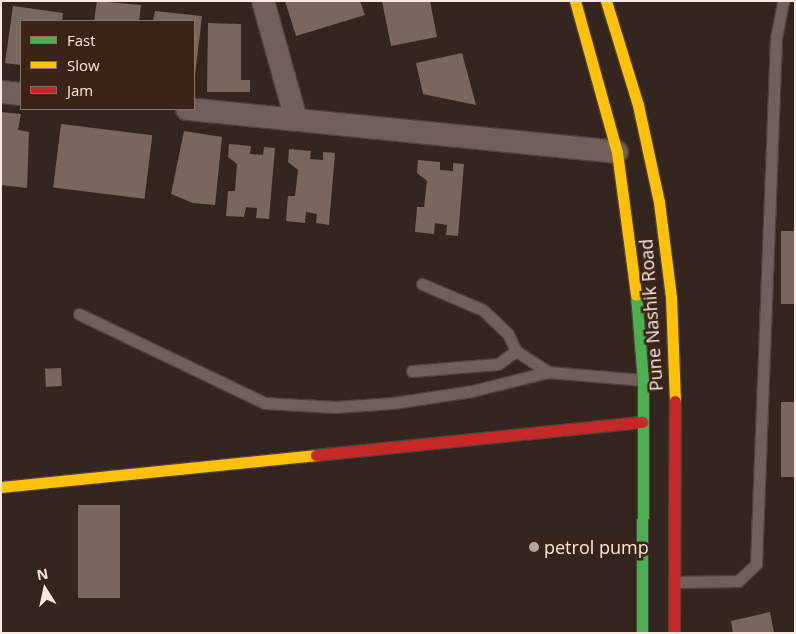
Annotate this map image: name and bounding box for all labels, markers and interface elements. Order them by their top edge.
legend [20,20,195,110]
text: Fast [67,30,96,50]
text: Slow [67,55,100,75]
text: Jam [67,80,93,100]
street label: Pune Nashik Road [635,238,667,392]
place label: petrol pump [544,536,649,558]
marker: petrol pump [528,541,540,553]
text: N [35,563,50,584]
north arrow [20,564,70,614]

